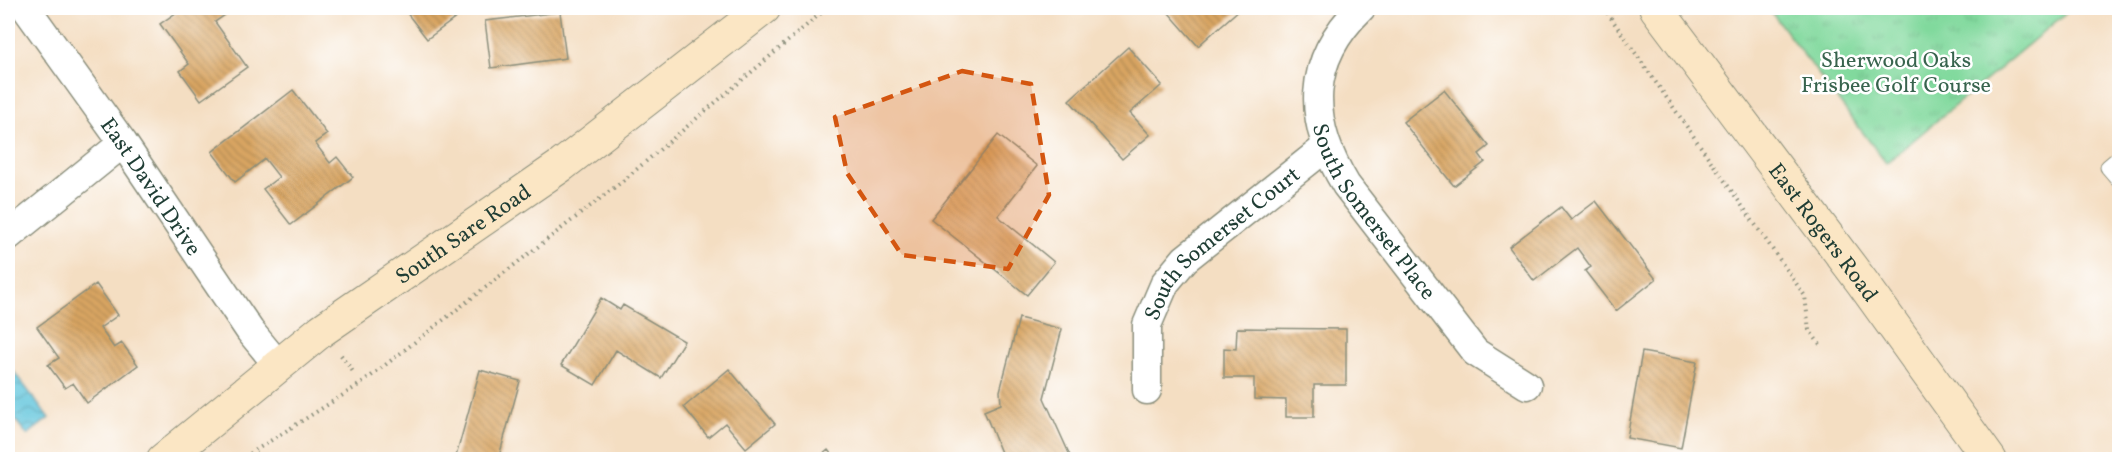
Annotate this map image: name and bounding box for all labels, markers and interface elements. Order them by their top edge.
park label: Sherwood Oaks Frisbee Golf Course [1801,46,1991,102]
street label: East David Drive [92,112,208,263]
street label: South Somerset Place [1303,121,1442,307]
street label: East Rogers Road [1760,157,1885,309]
street label: South Somerset Court [1138,160,1308,326]
street label: South Sare Road [390,178,538,293]

